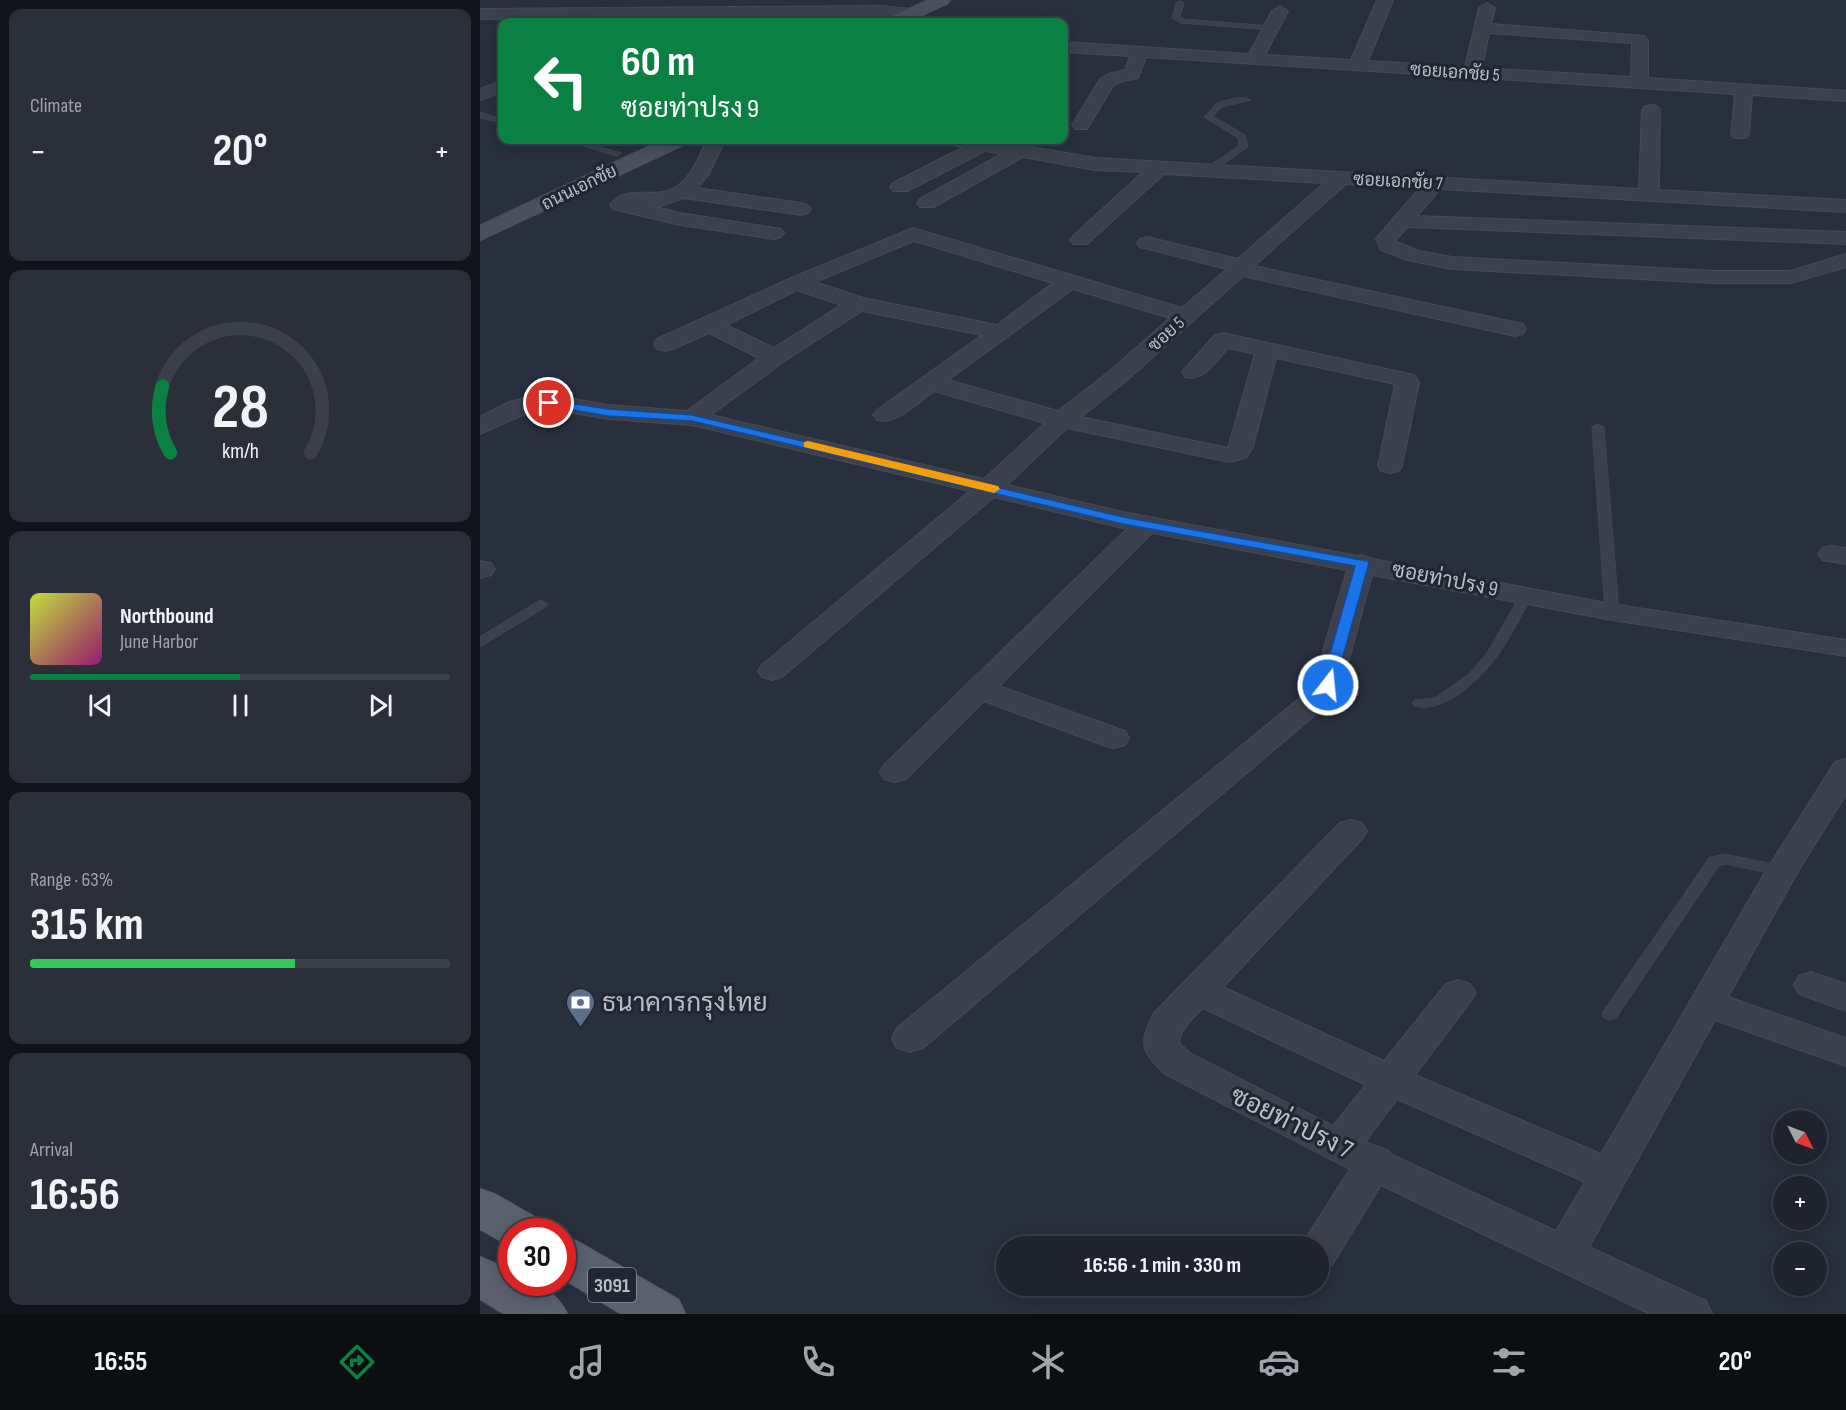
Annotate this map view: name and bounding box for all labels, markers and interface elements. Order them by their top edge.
text: 60 m [621,37,695,88]
icon: left [522,42,600,120]
street label: ซอยเอกชัย 5 [1409,58,1501,86]
text: ซอยท่าปรง 9 [621,93,759,125]
text: Climate [30,94,82,118]
text: 20° [212,124,268,179]
text: − [30,132,46,172]
text: + [434,132,450,172]
street label: ถนนเอกชัย [538,159,620,215]
street label: ซอยเอกชัย 7 [1353,168,1444,194]
street label: ซอย 5 [1144,313,1189,356]
text: 28 [212,371,268,446]
pin [523,377,574,428]
icon: arrive [532,386,565,419]
text: km/h [221,439,259,464]
street label: ซอยท่าปรง 9 [1390,557,1500,602]
text: Northbound [120,603,214,630]
text: June Harbor [120,630,198,654]
position arrow [1296,653,1360,717]
icon: previous [84,689,117,722]
icon: pause [224,689,257,722]
icon: next [364,689,397,722]
text: Range · 63% [30,868,113,892]
text: 315 km [30,898,144,953]
bank icon: ธนาคารกรุงไทย [565,986,597,1028]
place label: ธนาคารกรุงไทย [602,986,768,1020]
street label: ซอยท่าปรง 7 [1225,1080,1358,1166]
north arrow [1773,1110,1827,1164]
map controls [1773,1110,1827,1296]
text: Arrival [30,1138,73,1162]
text: 16:56 [30,1168,120,1223]
button: + [1773,1176,1827,1230]
speed limit sign: 30 [498,1218,576,1296]
button: − [1773,1242,1827,1296]
text: 16:56 · 1 min · 330 m [1084,1252,1241,1279]
road number: 3091 [588,1268,636,1302]
icon: directions [336,1341,378,1383]
icon: music [566,1341,608,1383]
icon: phone [797,1341,839,1383]
icon: climate [1027,1341,1069,1383]
icon: car [1258,1341,1300,1383]
icon: filters [1488,1341,1530,1383]
text: 16:55 [94,1346,147,1378]
text: 20° [1719,1346,1752,1378]

